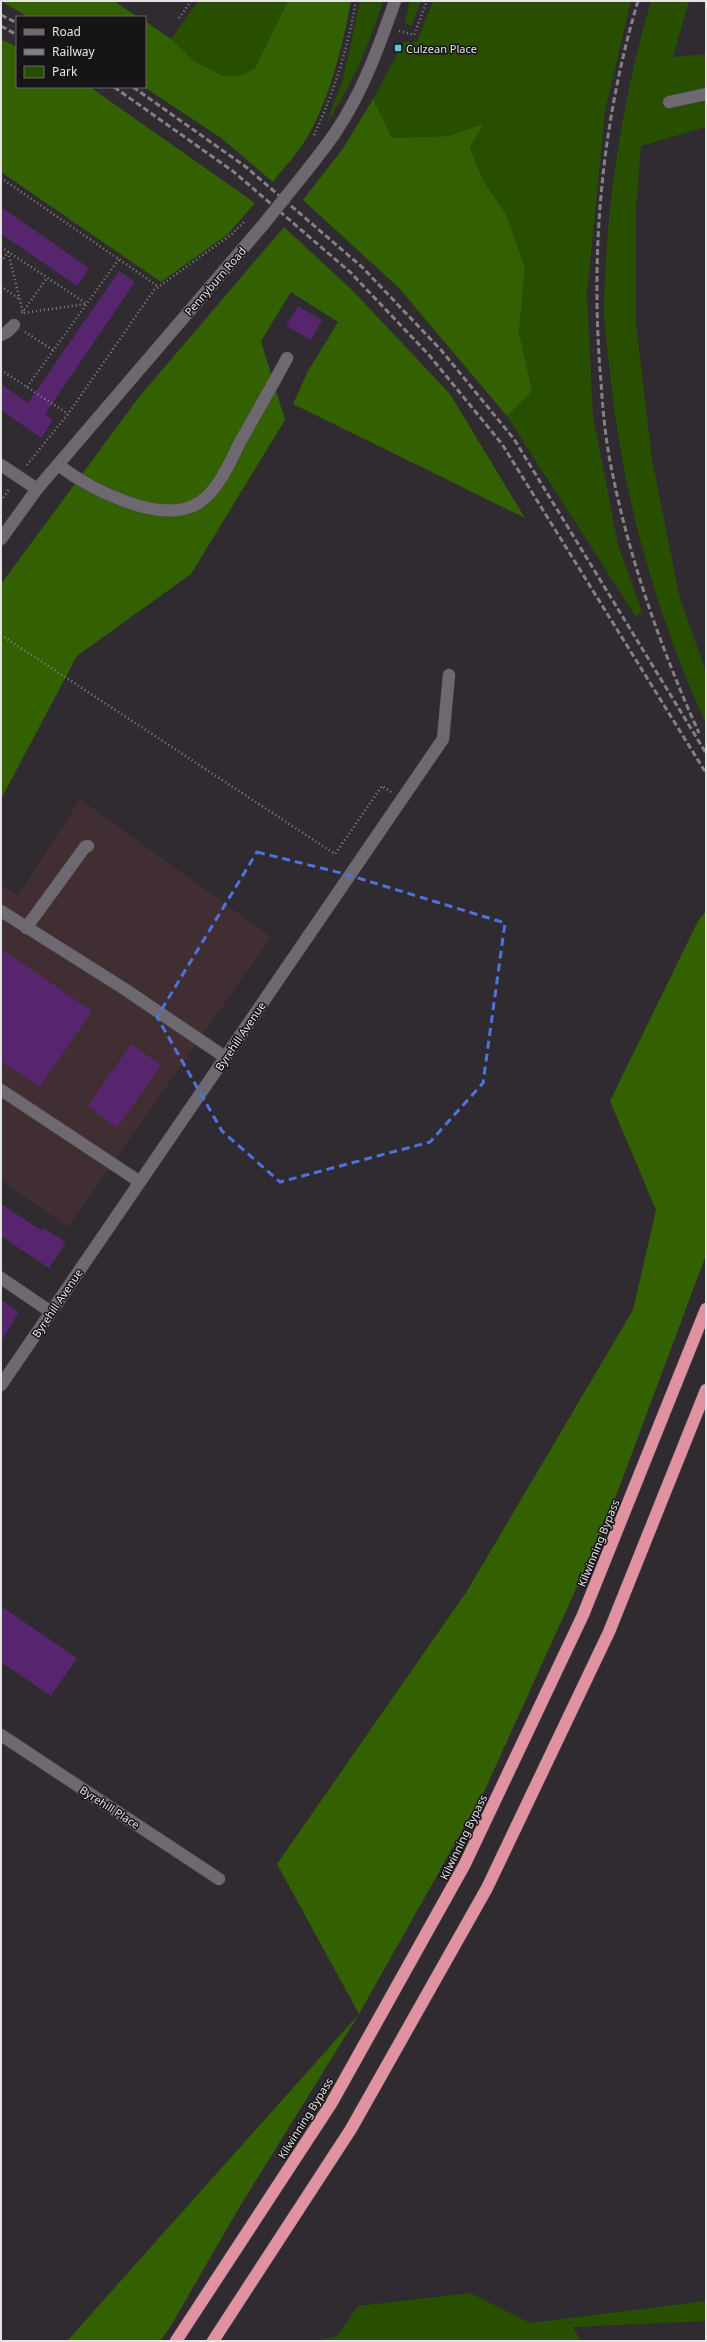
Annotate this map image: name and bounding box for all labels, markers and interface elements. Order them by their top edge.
legend [16,16,146,88]
text: Road [52,23,81,40]
place label: Culzean Place [406,41,477,56]
text: Railway [52,43,96,60]
marker: Culzean Place [393,43,403,53]
text: Park [52,63,78,80]
street label: Pennyburn Road [181,244,249,318]
street label: Byrehill Avenue [211,999,269,1073]
street label: Byrehill Avenue [28,1266,86,1340]
street label: Kilwinning Bypass [574,1497,622,1589]
street label: Byrehill Place [77,1782,143,1832]
street label: Kilwinning Bypass [436,1792,490,1882]
street label: Kilwinning Bypass [274,2075,336,2161]

